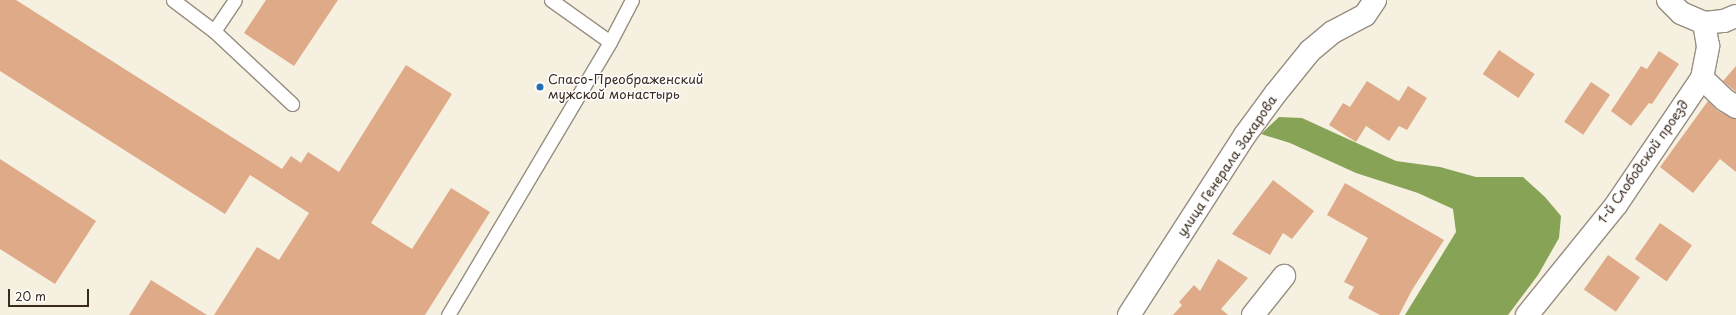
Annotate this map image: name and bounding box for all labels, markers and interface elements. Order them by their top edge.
place label: Спасо-Преображенский мужской монастырь [548,72,703,103]
marker: Спасо-Преображенский мужской монастырь [535,82,545,92]
street label: улица Генерала Захарова [1174,92,1280,240]
street label: 1-й Слободской проезд [1594,97,1692,227]
scale bar [10,281,91,307]
text: 20 m [15,287,46,305]

